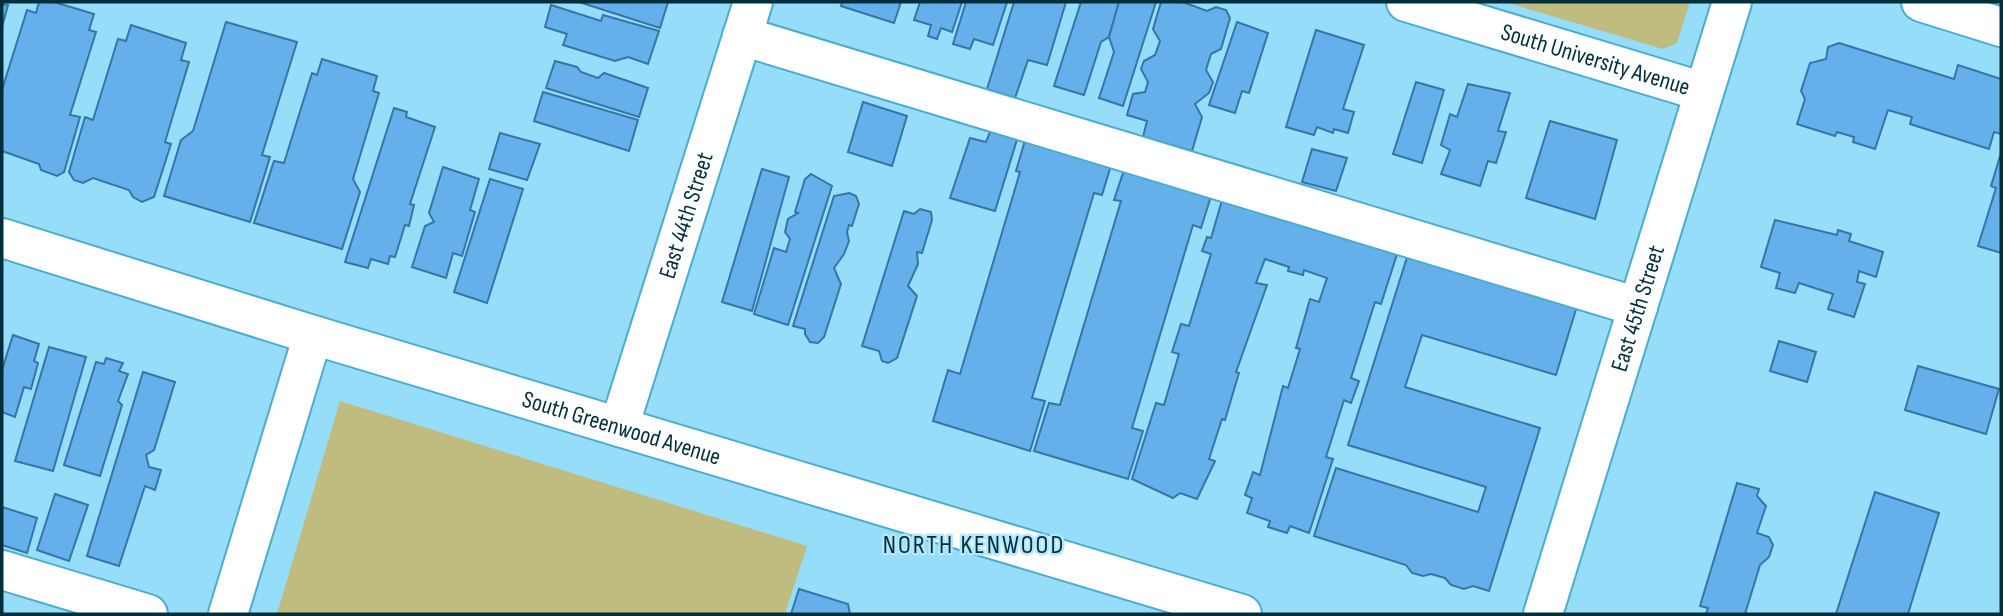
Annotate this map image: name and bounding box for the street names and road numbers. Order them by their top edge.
street label: South University Avenue [1498,17,1694,101]
street label: East 44th Street [652,149,719,282]
street label: East 45th Street [1604,242,1671,375]
street label: South Greenwood Avenue [519,384,724,471]

